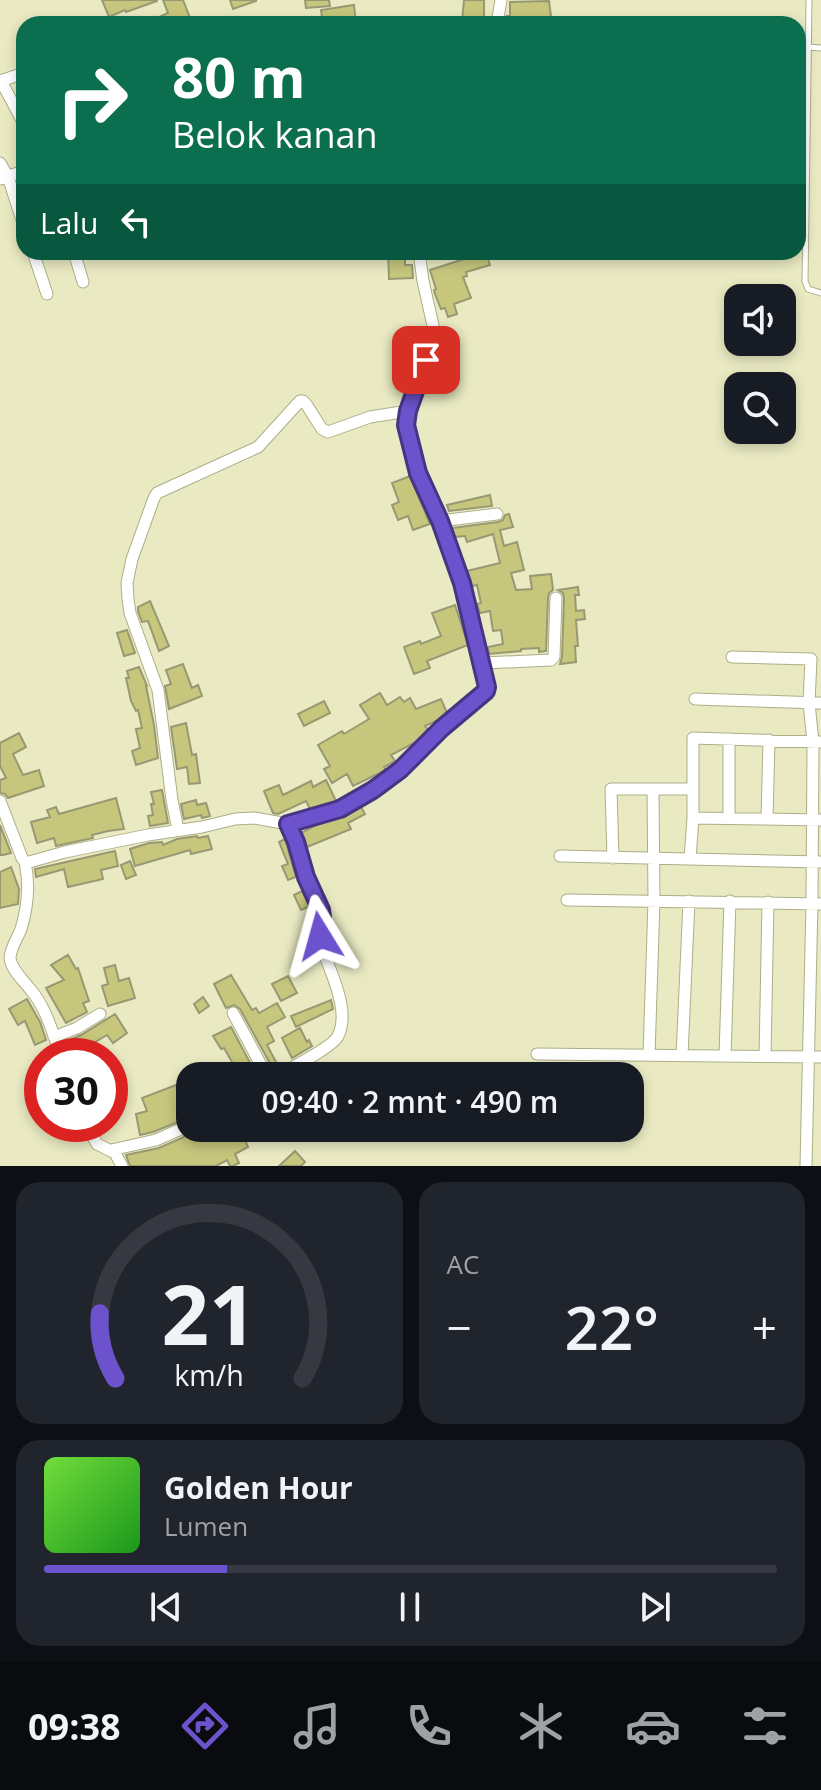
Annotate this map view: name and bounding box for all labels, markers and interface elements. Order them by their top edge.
text: 80 m [172,38,306,114]
icon: right [40,48,144,152]
text: Belok kanan [172,110,378,159]
icon: left [114,200,158,244]
text: Lalu [40,202,98,243]
map controls [724,284,796,444]
button: sound [724,284,796,356]
pin [392,326,460,394]
icon: arrive [404,338,448,382]
button: search [724,372,796,444]
position arrow [278,894,362,978]
speed limit sign: 30 [24,1038,128,1142]
text: 09:40 · 2 mnt · 490 m [262,1081,558,1122]
text: AC [447,1246,479,1282]
text: 21 [162,1256,257,1369]
text: 22° [565,1286,659,1368]
text: − [447,1297,472,1357]
text: + [752,1297,777,1357]
text: km/h [175,1355,244,1394]
text: Golden Hour [164,1467,353,1508]
text: Lumen [164,1508,248,1544]
icon: previous [144,1585,188,1629]
icon: pause [388,1585,432,1629]
icon: next [633,1585,677,1629]
icon: directions [177,1698,233,1754]
icon: music [289,1698,345,1754]
icon: phone [401,1698,457,1754]
icon: climate [513,1698,569,1754]
icon: car [625,1698,681,1754]
icon: filters [737,1698,793,1754]
text: 09:38 [28,1702,121,1751]

